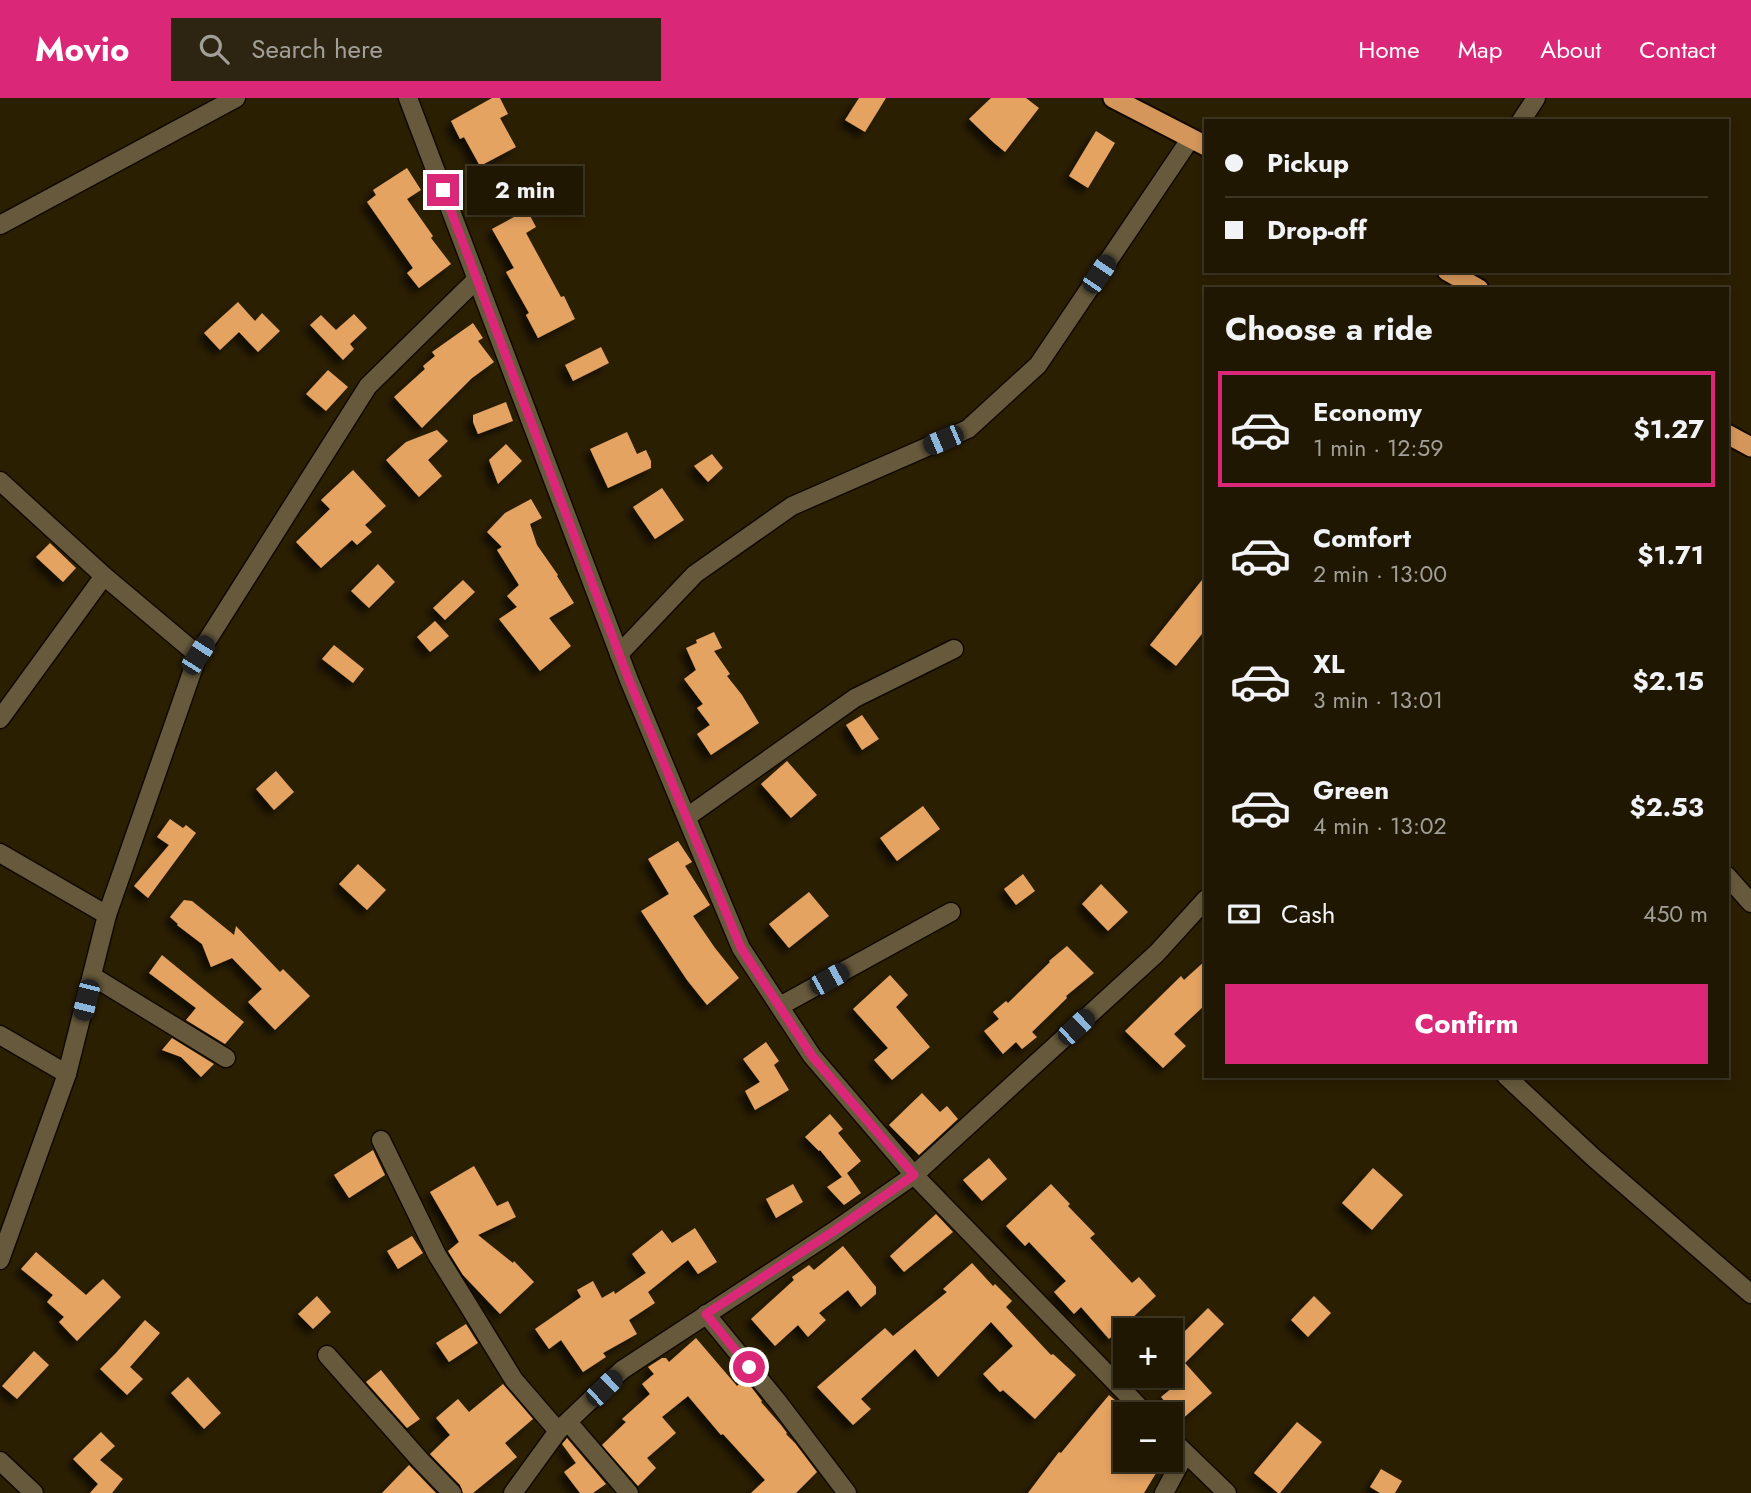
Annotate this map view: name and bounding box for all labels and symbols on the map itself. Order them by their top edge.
callout: 2 min [467,166,583,214]
route end [427,174,459,206]
car [1079,251,1120,297]
car [920,422,967,458]
car [178,632,219,678]
car [806,960,853,998]
car [71,977,102,1023]
car [1054,1005,1099,1049]
route start [733,1351,765,1383]
car [582,1366,627,1410]

